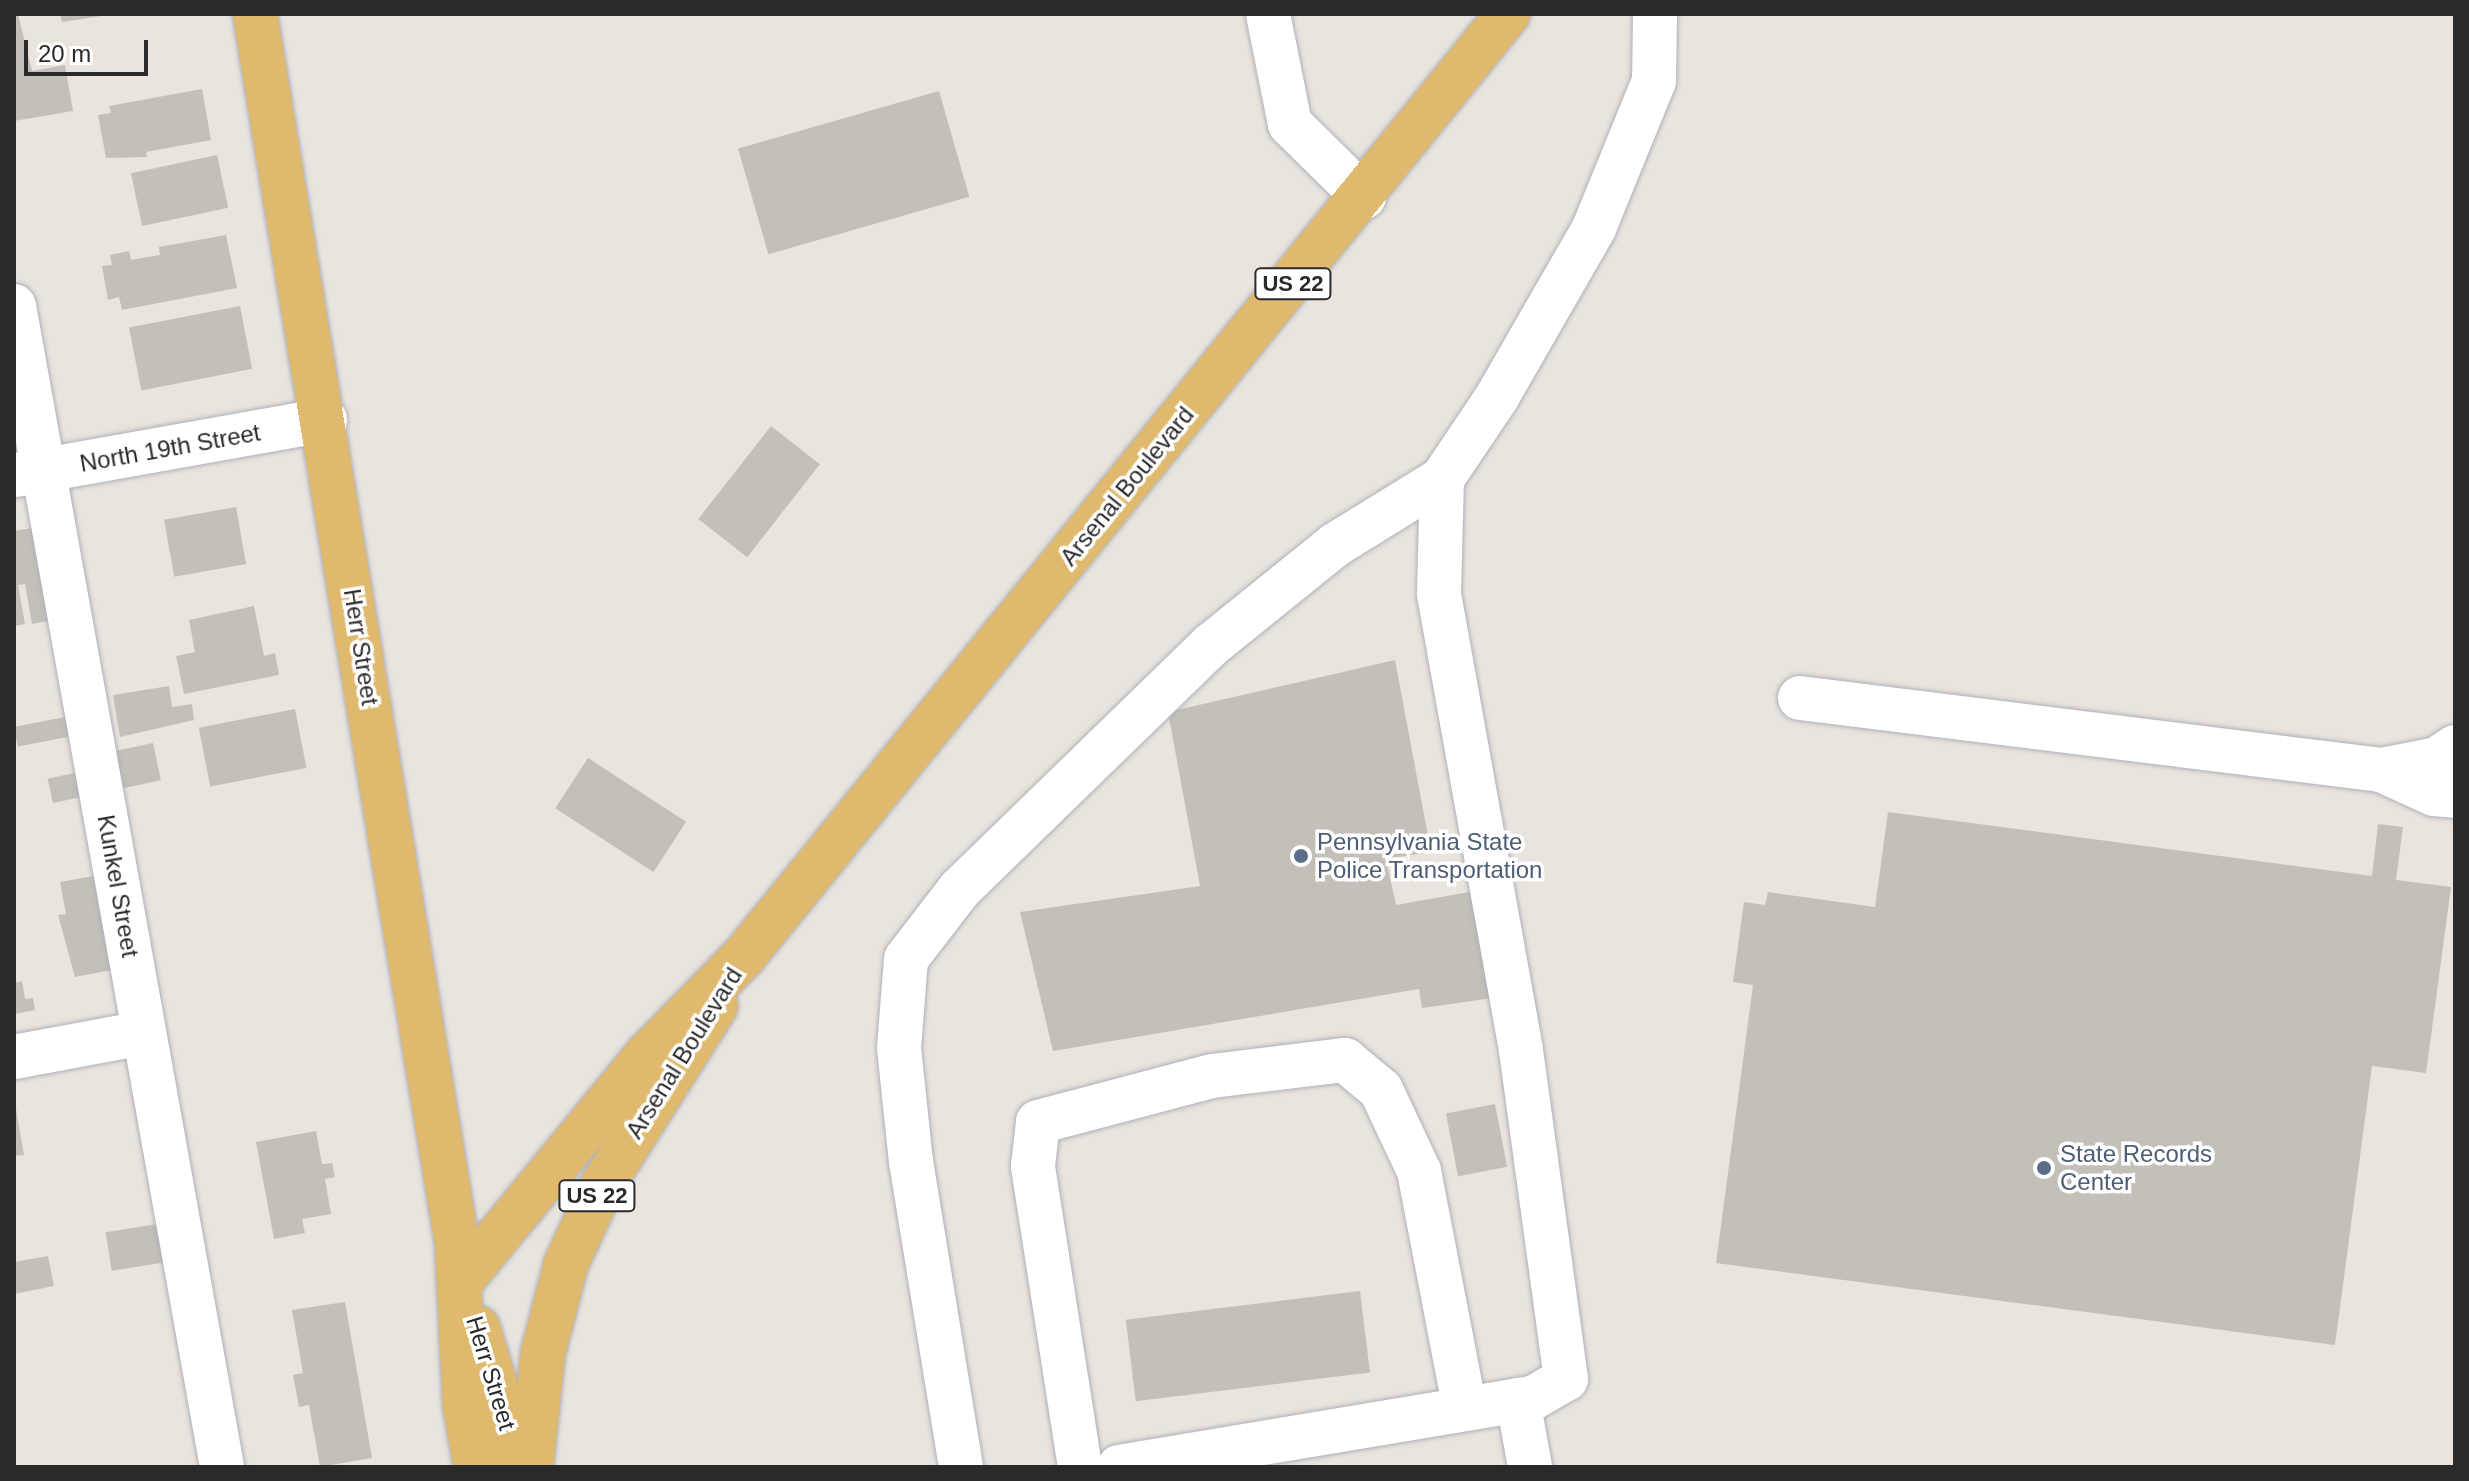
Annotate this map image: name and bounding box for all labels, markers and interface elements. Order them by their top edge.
scale bar [28,24,152,74]
text: 20 m [38,40,91,67]
road number: US 22 [1253,266,1333,302]
street label: Arsenal Boulevard [1054,401,1200,571]
street label: North 19th Street [78,418,262,478]
street label: Herr Street [338,587,384,707]
street label: Kunkel Street [91,813,145,959]
place label: Pennsylvania State Police Transportation [1317,828,1543,884]
marker: Pennsylvania State Police Transportation [1292,847,1310,865]
street label: Arsenal Boulevard [620,962,748,1144]
place label: State Records Center [2060,1140,2212,1196]
marker: State Records Center [2035,1159,2053,1177]
road number: US 22 [557,1178,637,1214]
street label: Herr Street [460,1313,522,1433]

